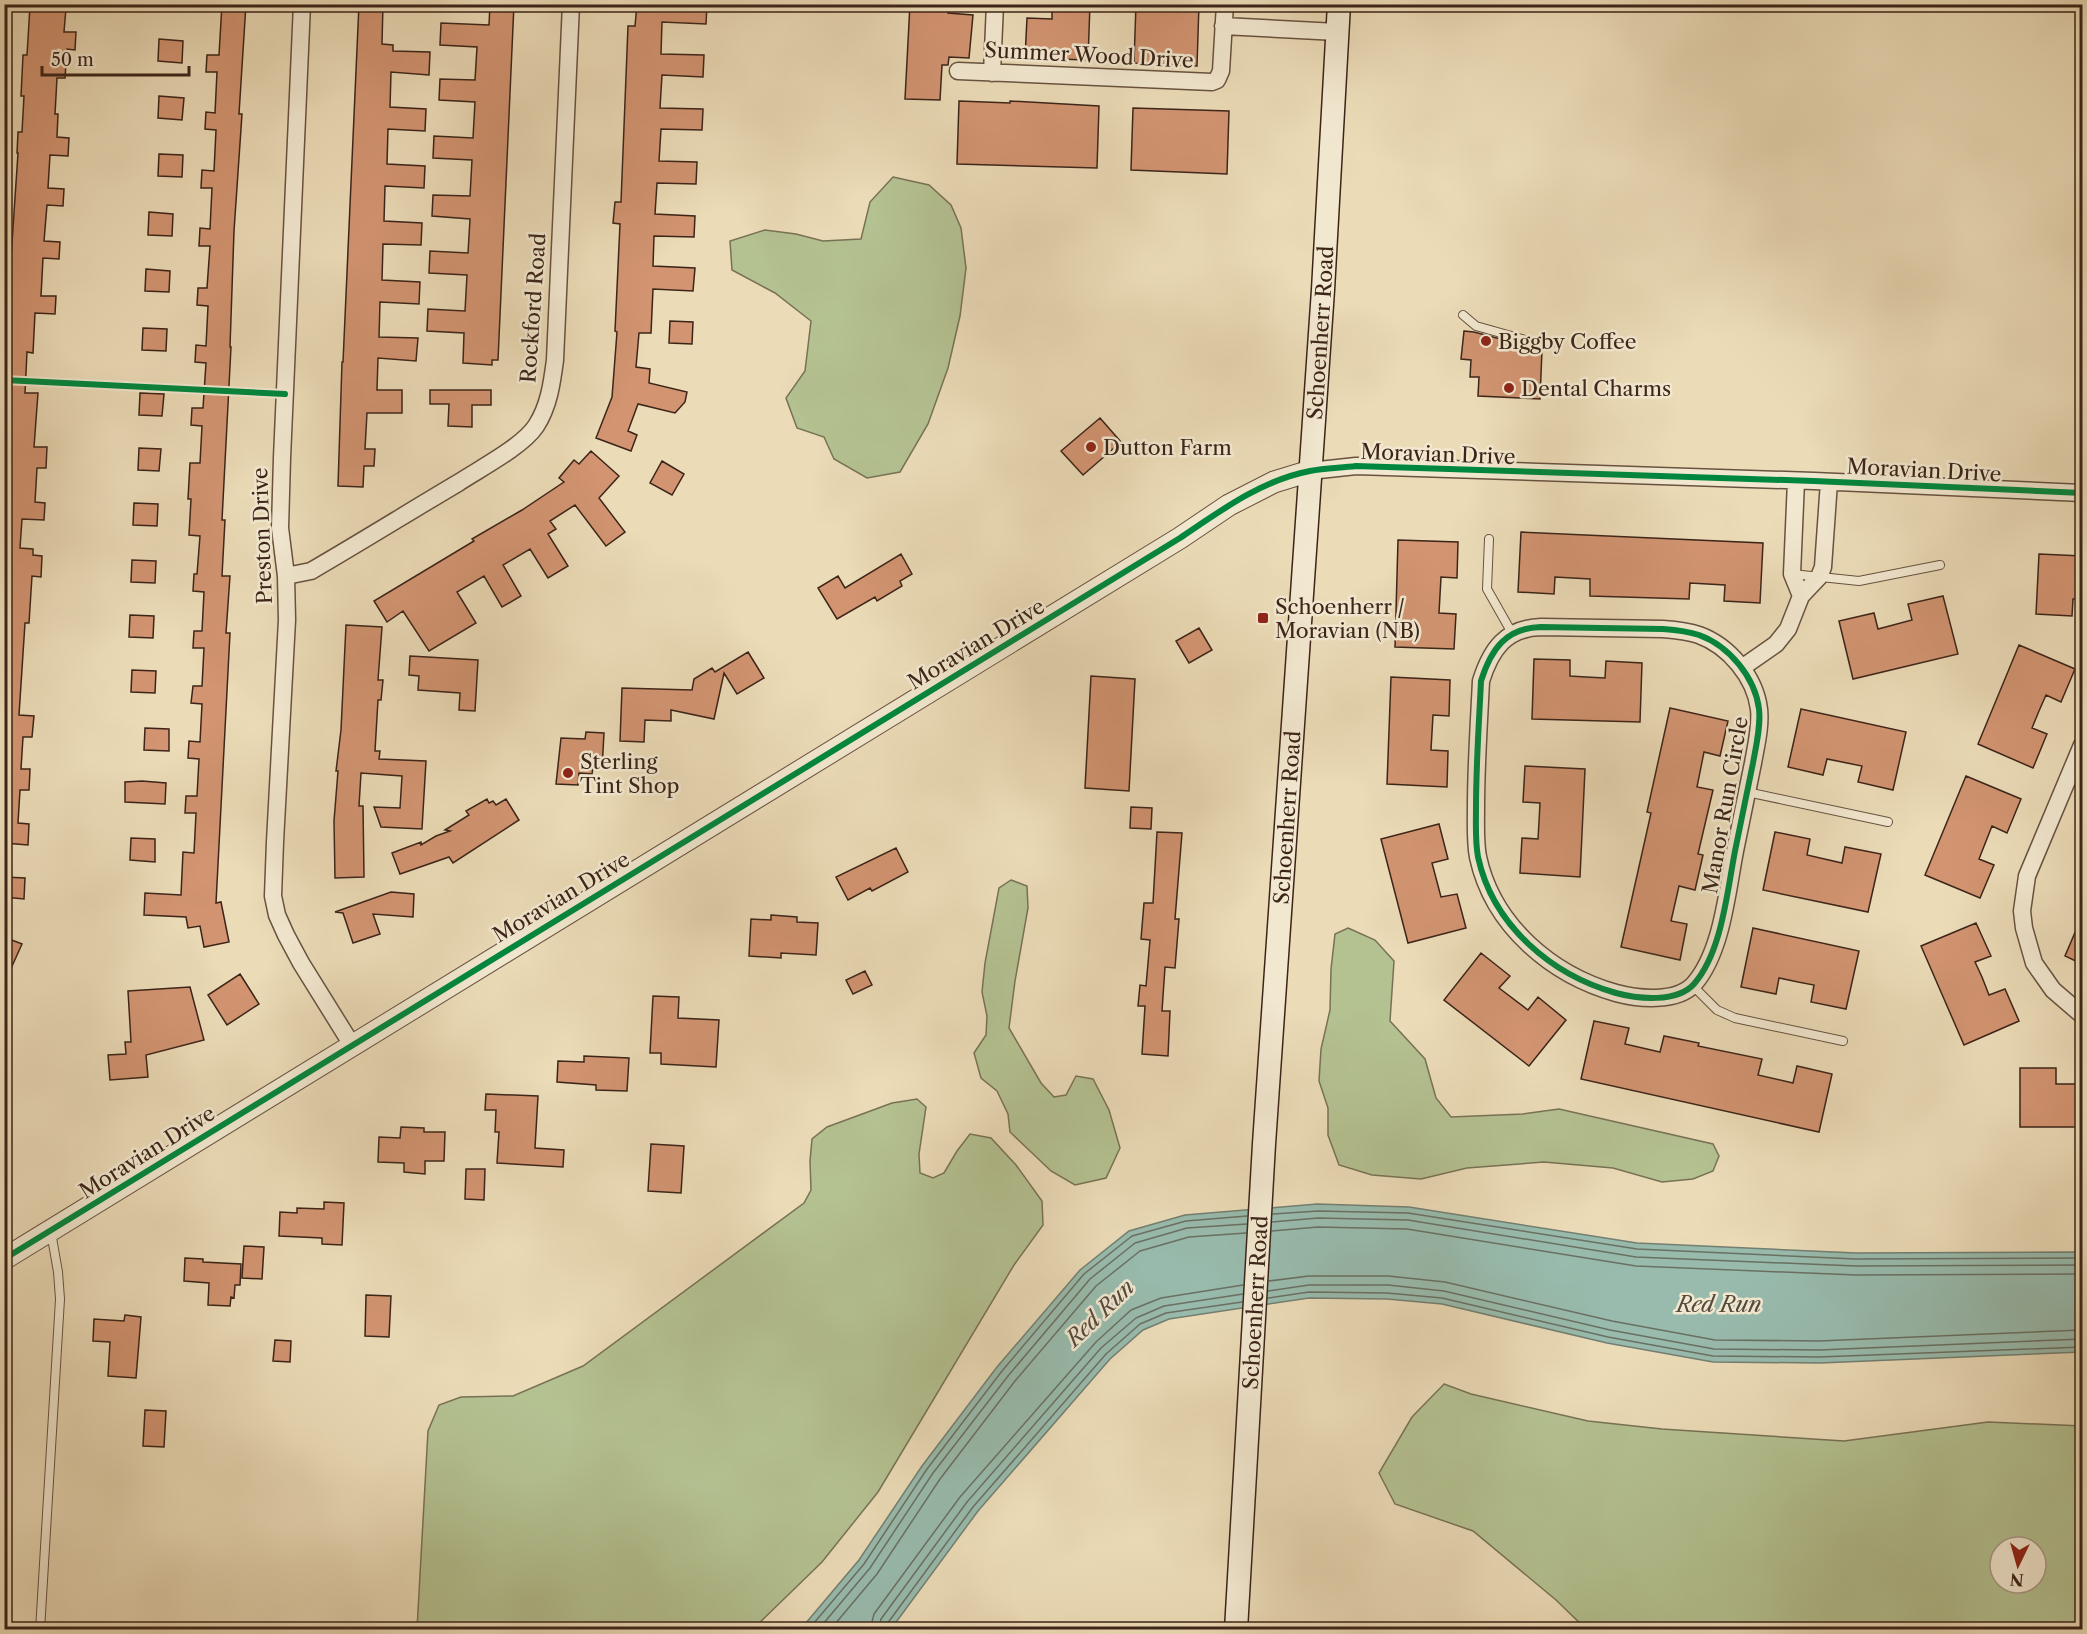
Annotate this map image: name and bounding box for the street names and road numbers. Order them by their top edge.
street label: Summer Wood Drive [984,37,1194,73]
street label: Rockford Road [515,232,551,384]
street label: Schoenherr Road [1302,245,1338,421]
street label: Moravian Drive [1360,439,1516,469]
street label: Moravian Drive [1846,453,2002,487]
street label: Preston Drive [247,467,277,605]
street label: Moravian Drive [903,593,1049,695]
street label: Manor Run Circle [1697,715,1753,895]
street label: Schoenherr Road [1268,730,1305,905]
street label: Moravian Drive [488,846,634,948]
street label: Moravian Drive [75,1100,219,1204]
street label: Schoenherr Road [1237,1215,1272,1390]

